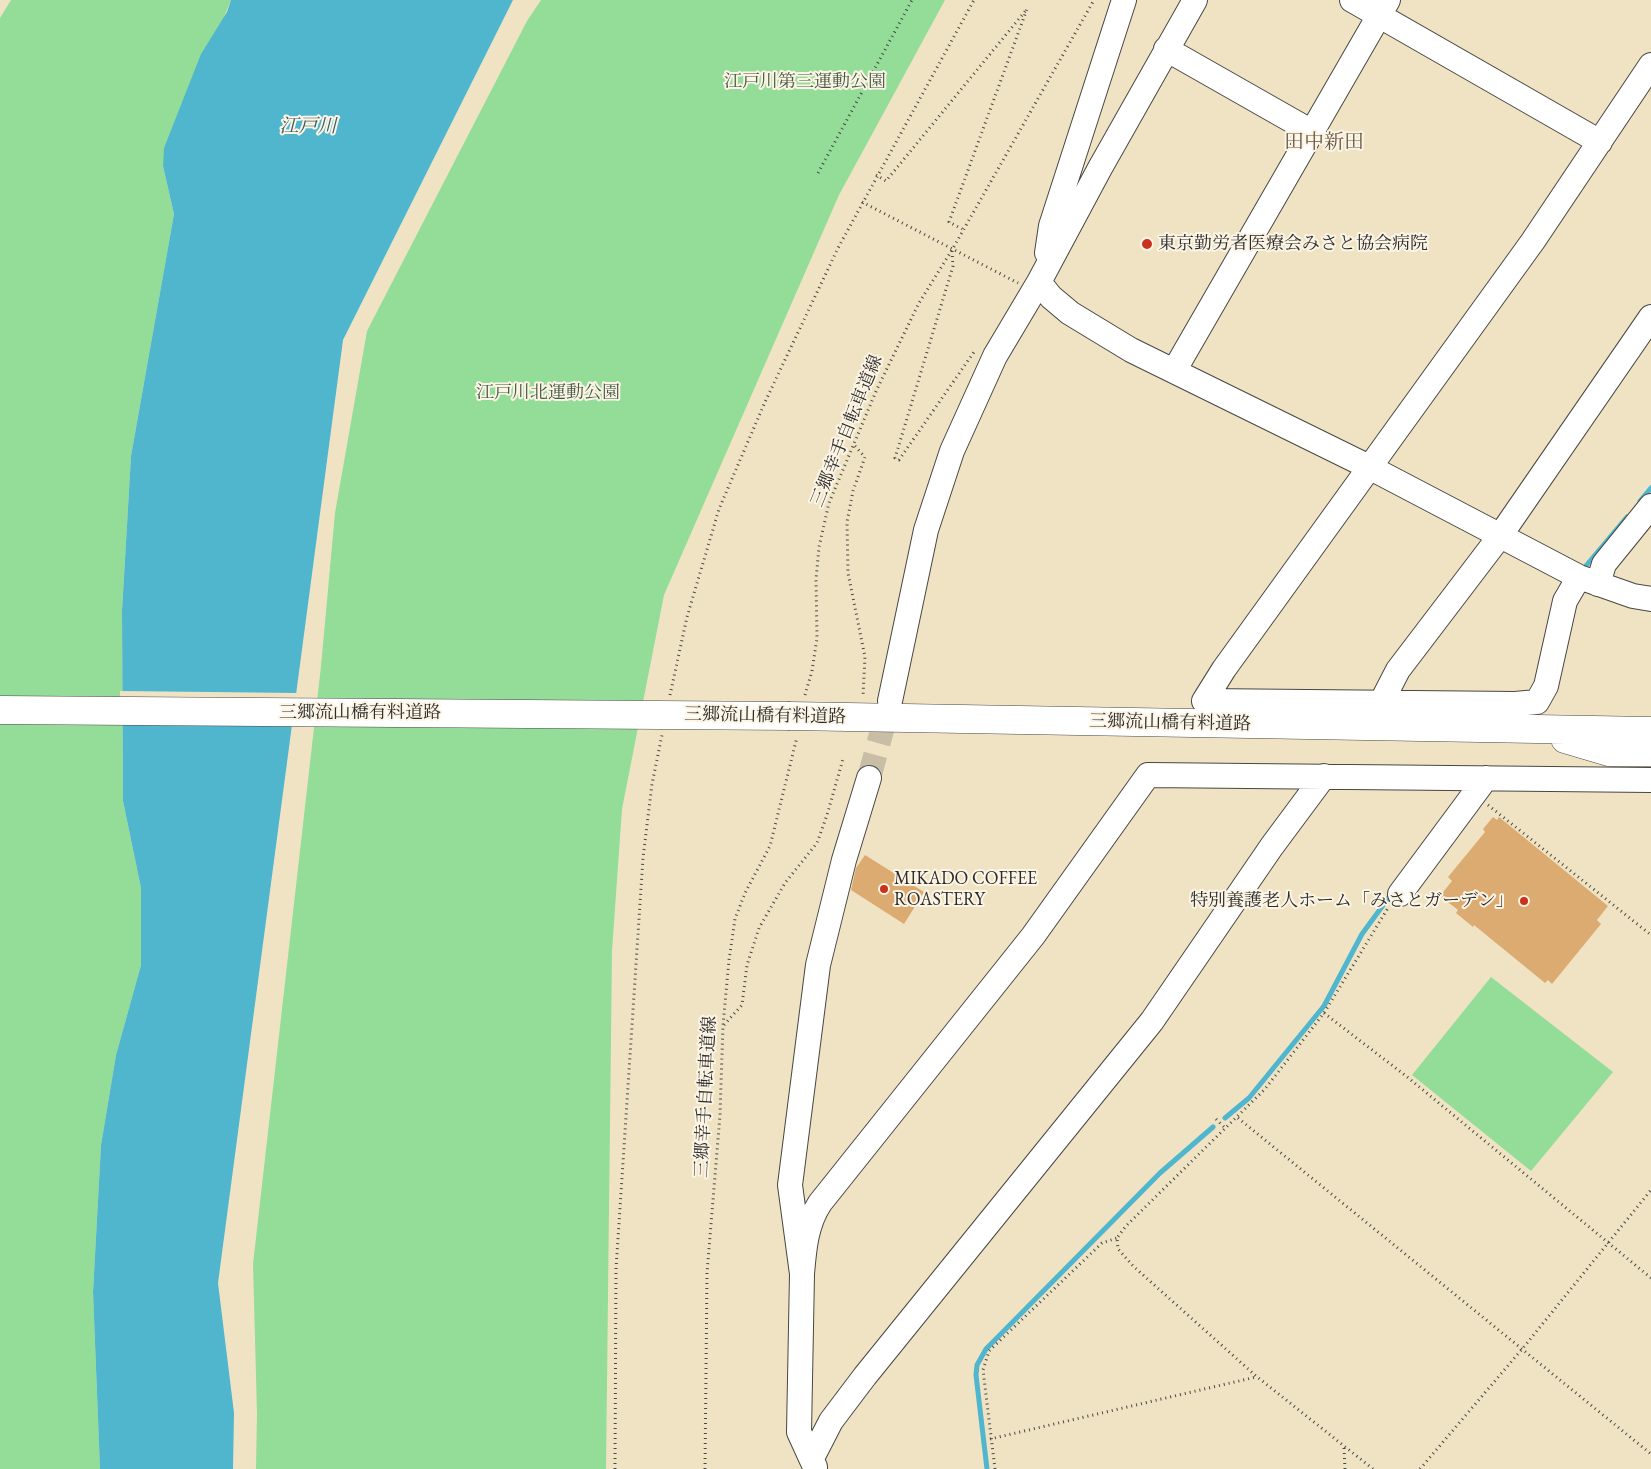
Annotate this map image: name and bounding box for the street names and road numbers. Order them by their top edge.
street label: 三郷幸手自転車道線 [807,352,887,510]
street label: 三郷流山橋有料道路 [279,702,441,724]
street label: 三郷流山橋有料道路 [684,704,846,728]
street label: 三郷流山橋有料道路 [1089,711,1251,735]
street label: 三郷幸手自転車道線 [691,1016,721,1178]

